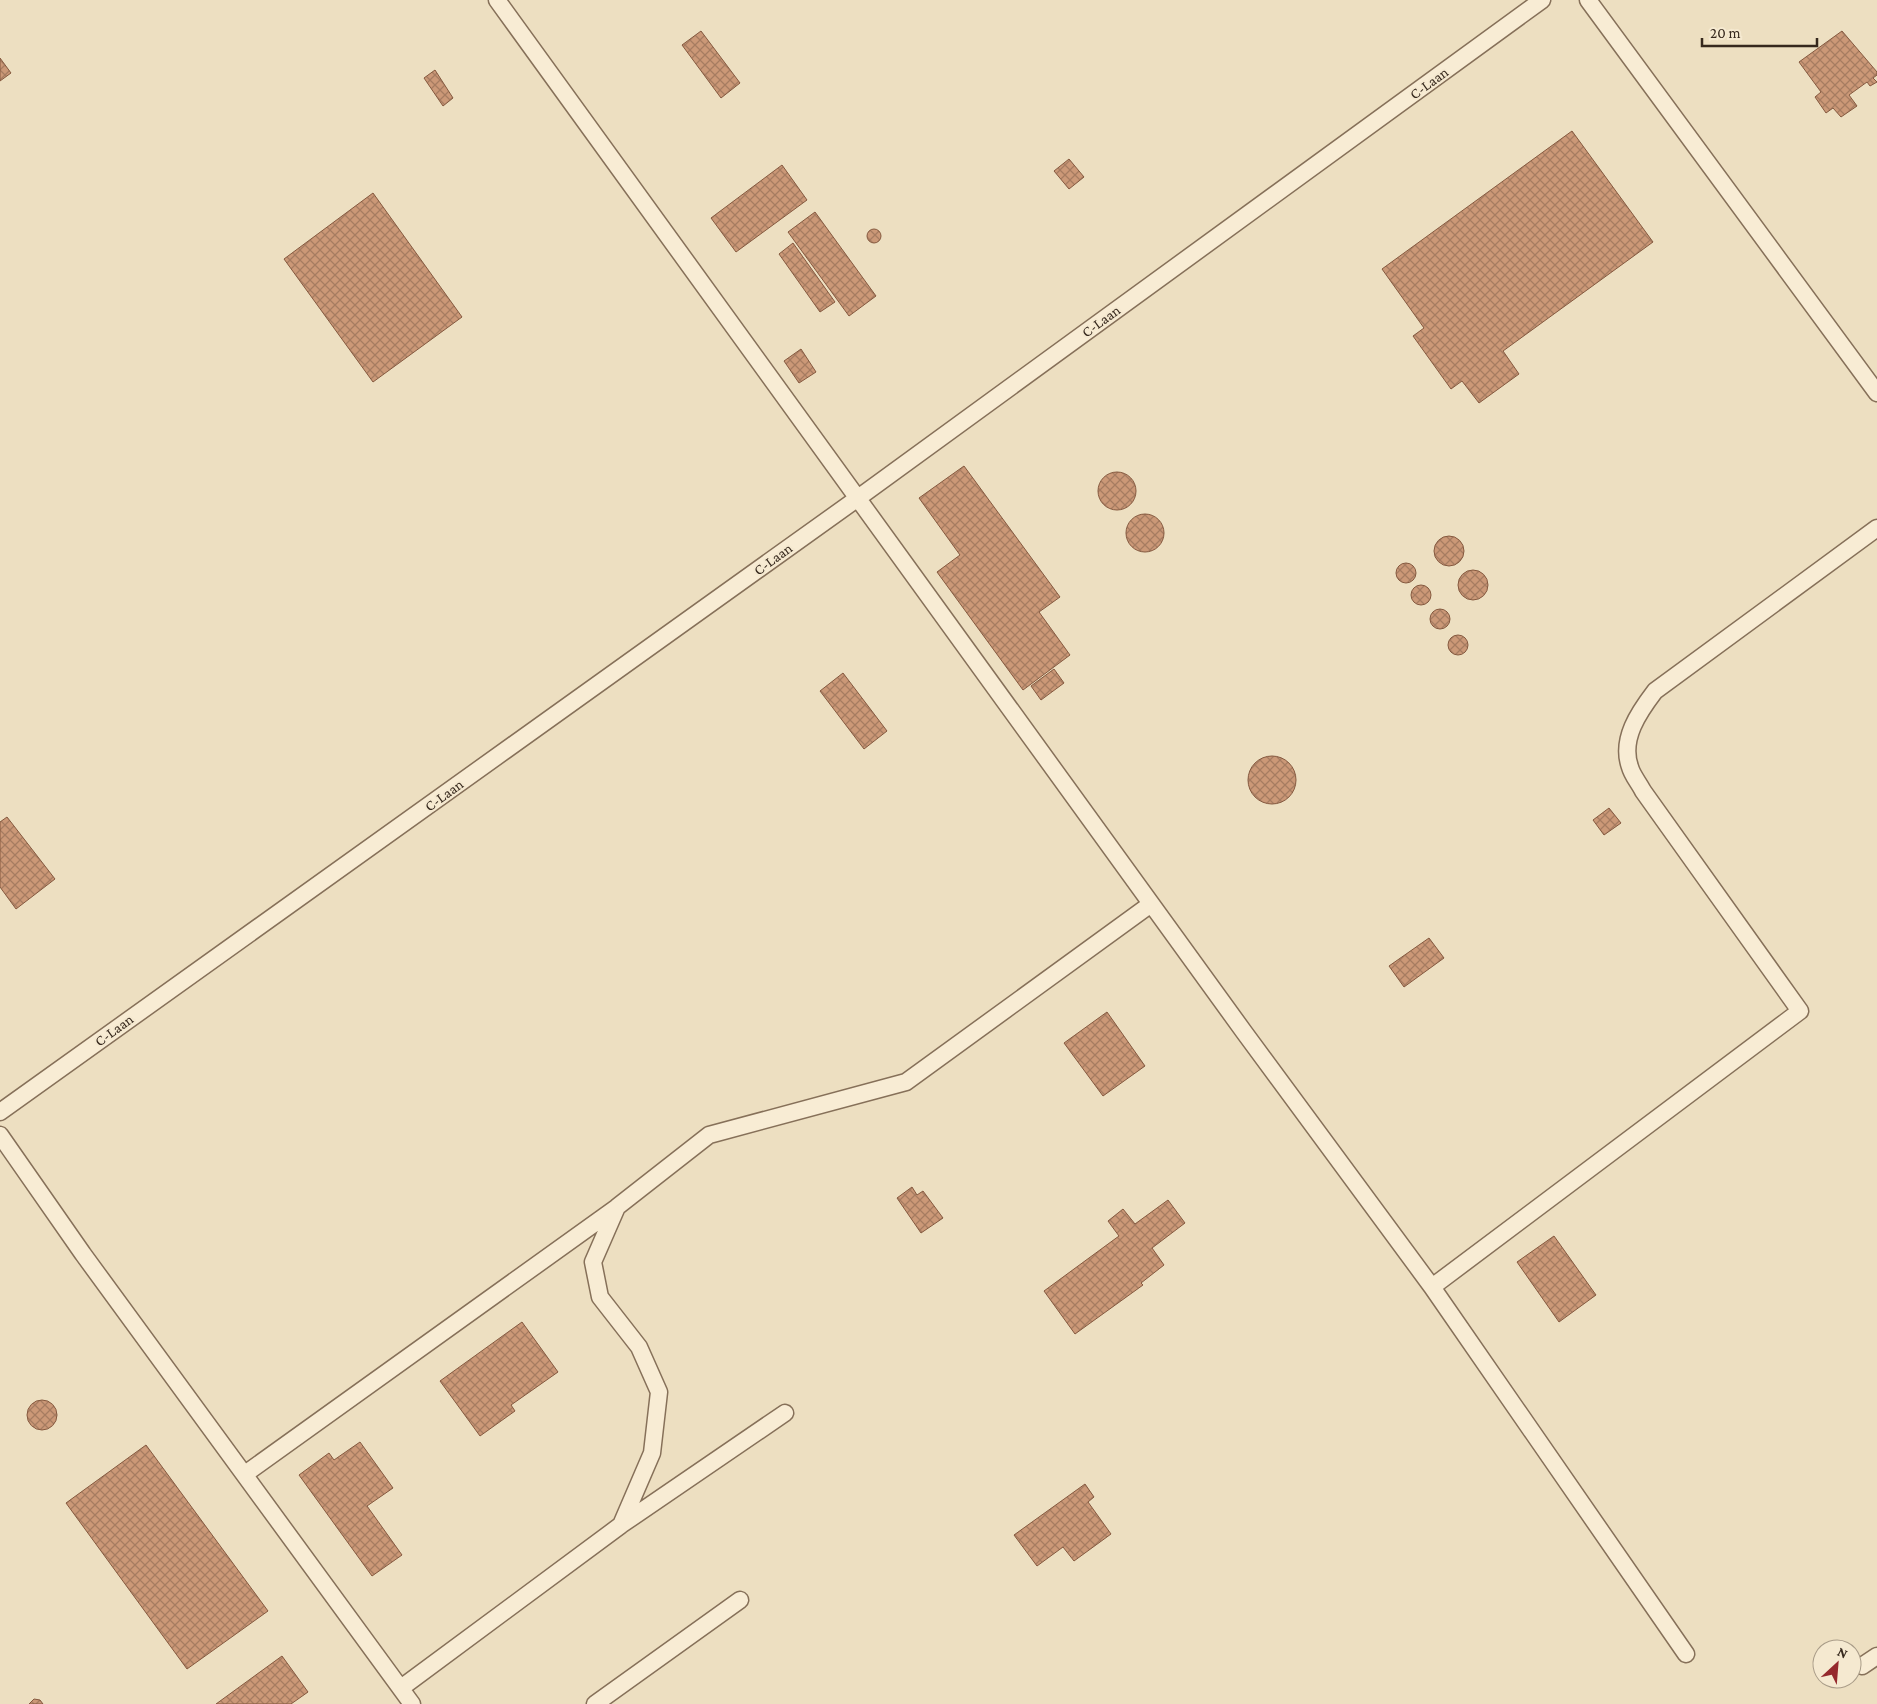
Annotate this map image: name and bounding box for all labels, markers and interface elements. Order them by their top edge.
scale bar [1702,15,1817,47]
text: 20 m [1710,25,1741,41]
street label: C-Laan [1407,64,1451,102]
street label: C-Laan [1079,302,1123,340]
street label: C-Laan [751,540,795,578]
street label: C-Laan [422,776,466,814]
street label: C-Laan [92,1011,136,1049]
north arrow [1812,1639,1862,1689]
text: N [1835,1643,1851,1662]

